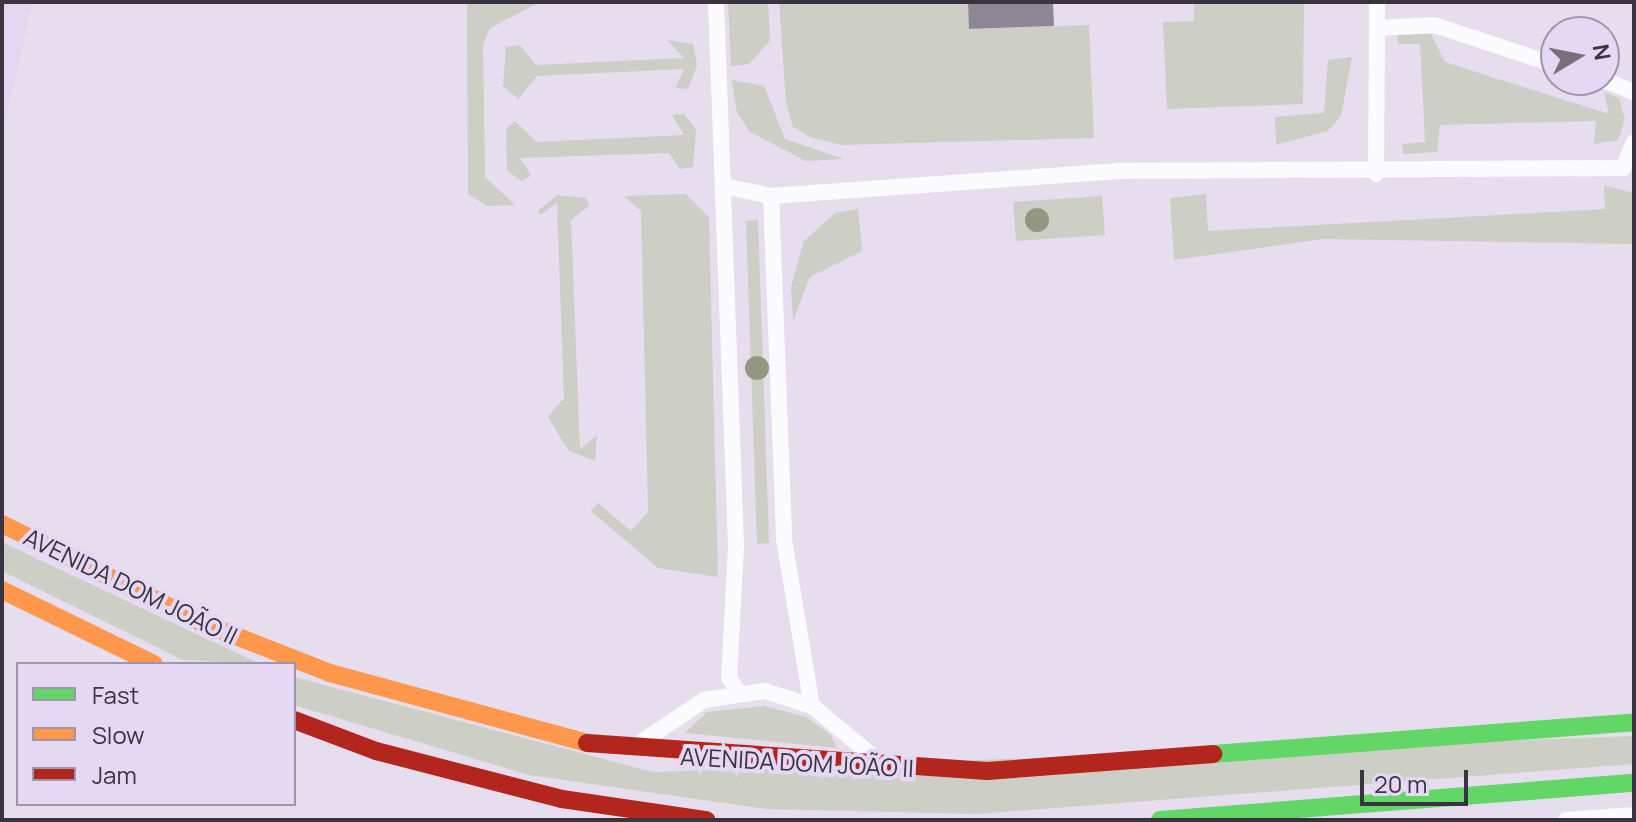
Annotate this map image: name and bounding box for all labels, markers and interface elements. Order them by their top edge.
north arrow [1540,16,1620,96]
text: N [1586,42,1618,63]
street label: AVENIDA DOM JOÃO II [20,522,242,650]
legend [16,662,296,806]
text: Fast [92,678,139,711]
text: Slow [92,718,145,751]
street label: AVENIDA DOM JOÃO II [679,741,915,783]
scale bar [1364,754,1472,804]
text: Jam [92,758,137,791]
text: 20 m [1374,767,1427,800]

